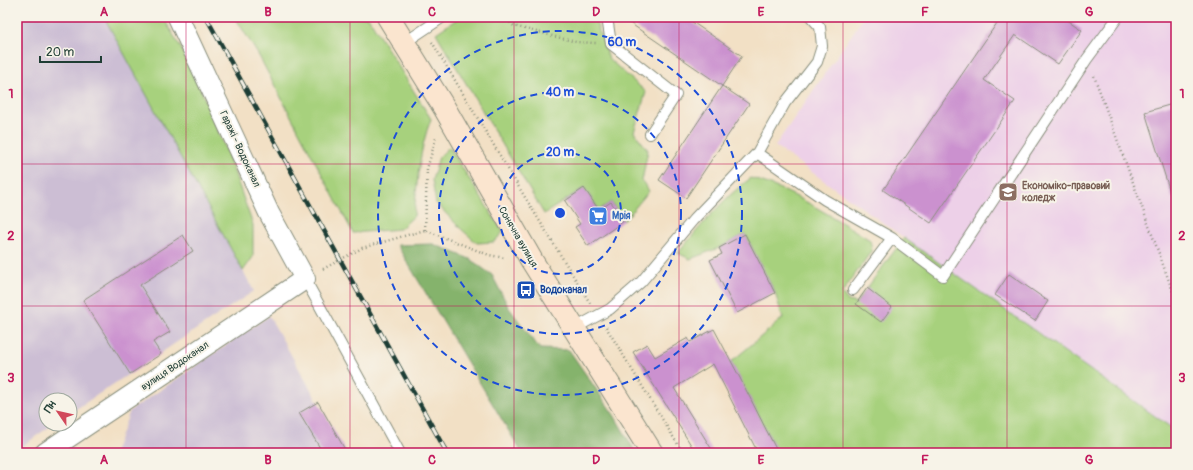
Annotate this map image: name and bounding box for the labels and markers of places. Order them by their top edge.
place label: Економіко-правовий коледж [1022,180,1110,204]
school or university icon: Економіко-правовий коледж [997,181,1019,203]
supermarket icon: Мрія [587,205,609,227]
centre of rings [553,206,567,220]
place label: Мрія [612,210,631,222]
bus stop icon: Водоканал [515,279,537,301]
place label: Водоканал [540,284,587,296]

